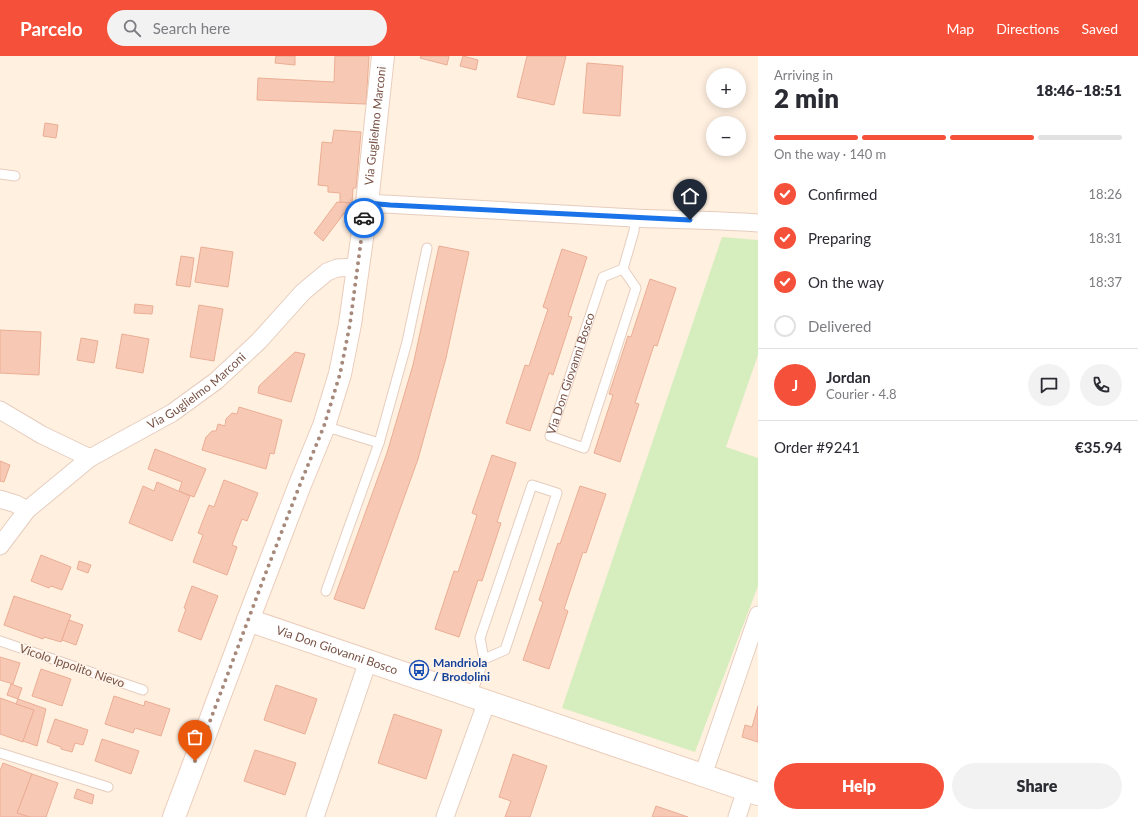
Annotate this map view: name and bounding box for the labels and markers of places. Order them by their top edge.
pin [673,179,707,220]
place label: Mandriola / Brodolini [433,655,490,684]
bus stop icon: Mandriola / Brodolini [408,659,430,681]
pin [178,720,212,761]

